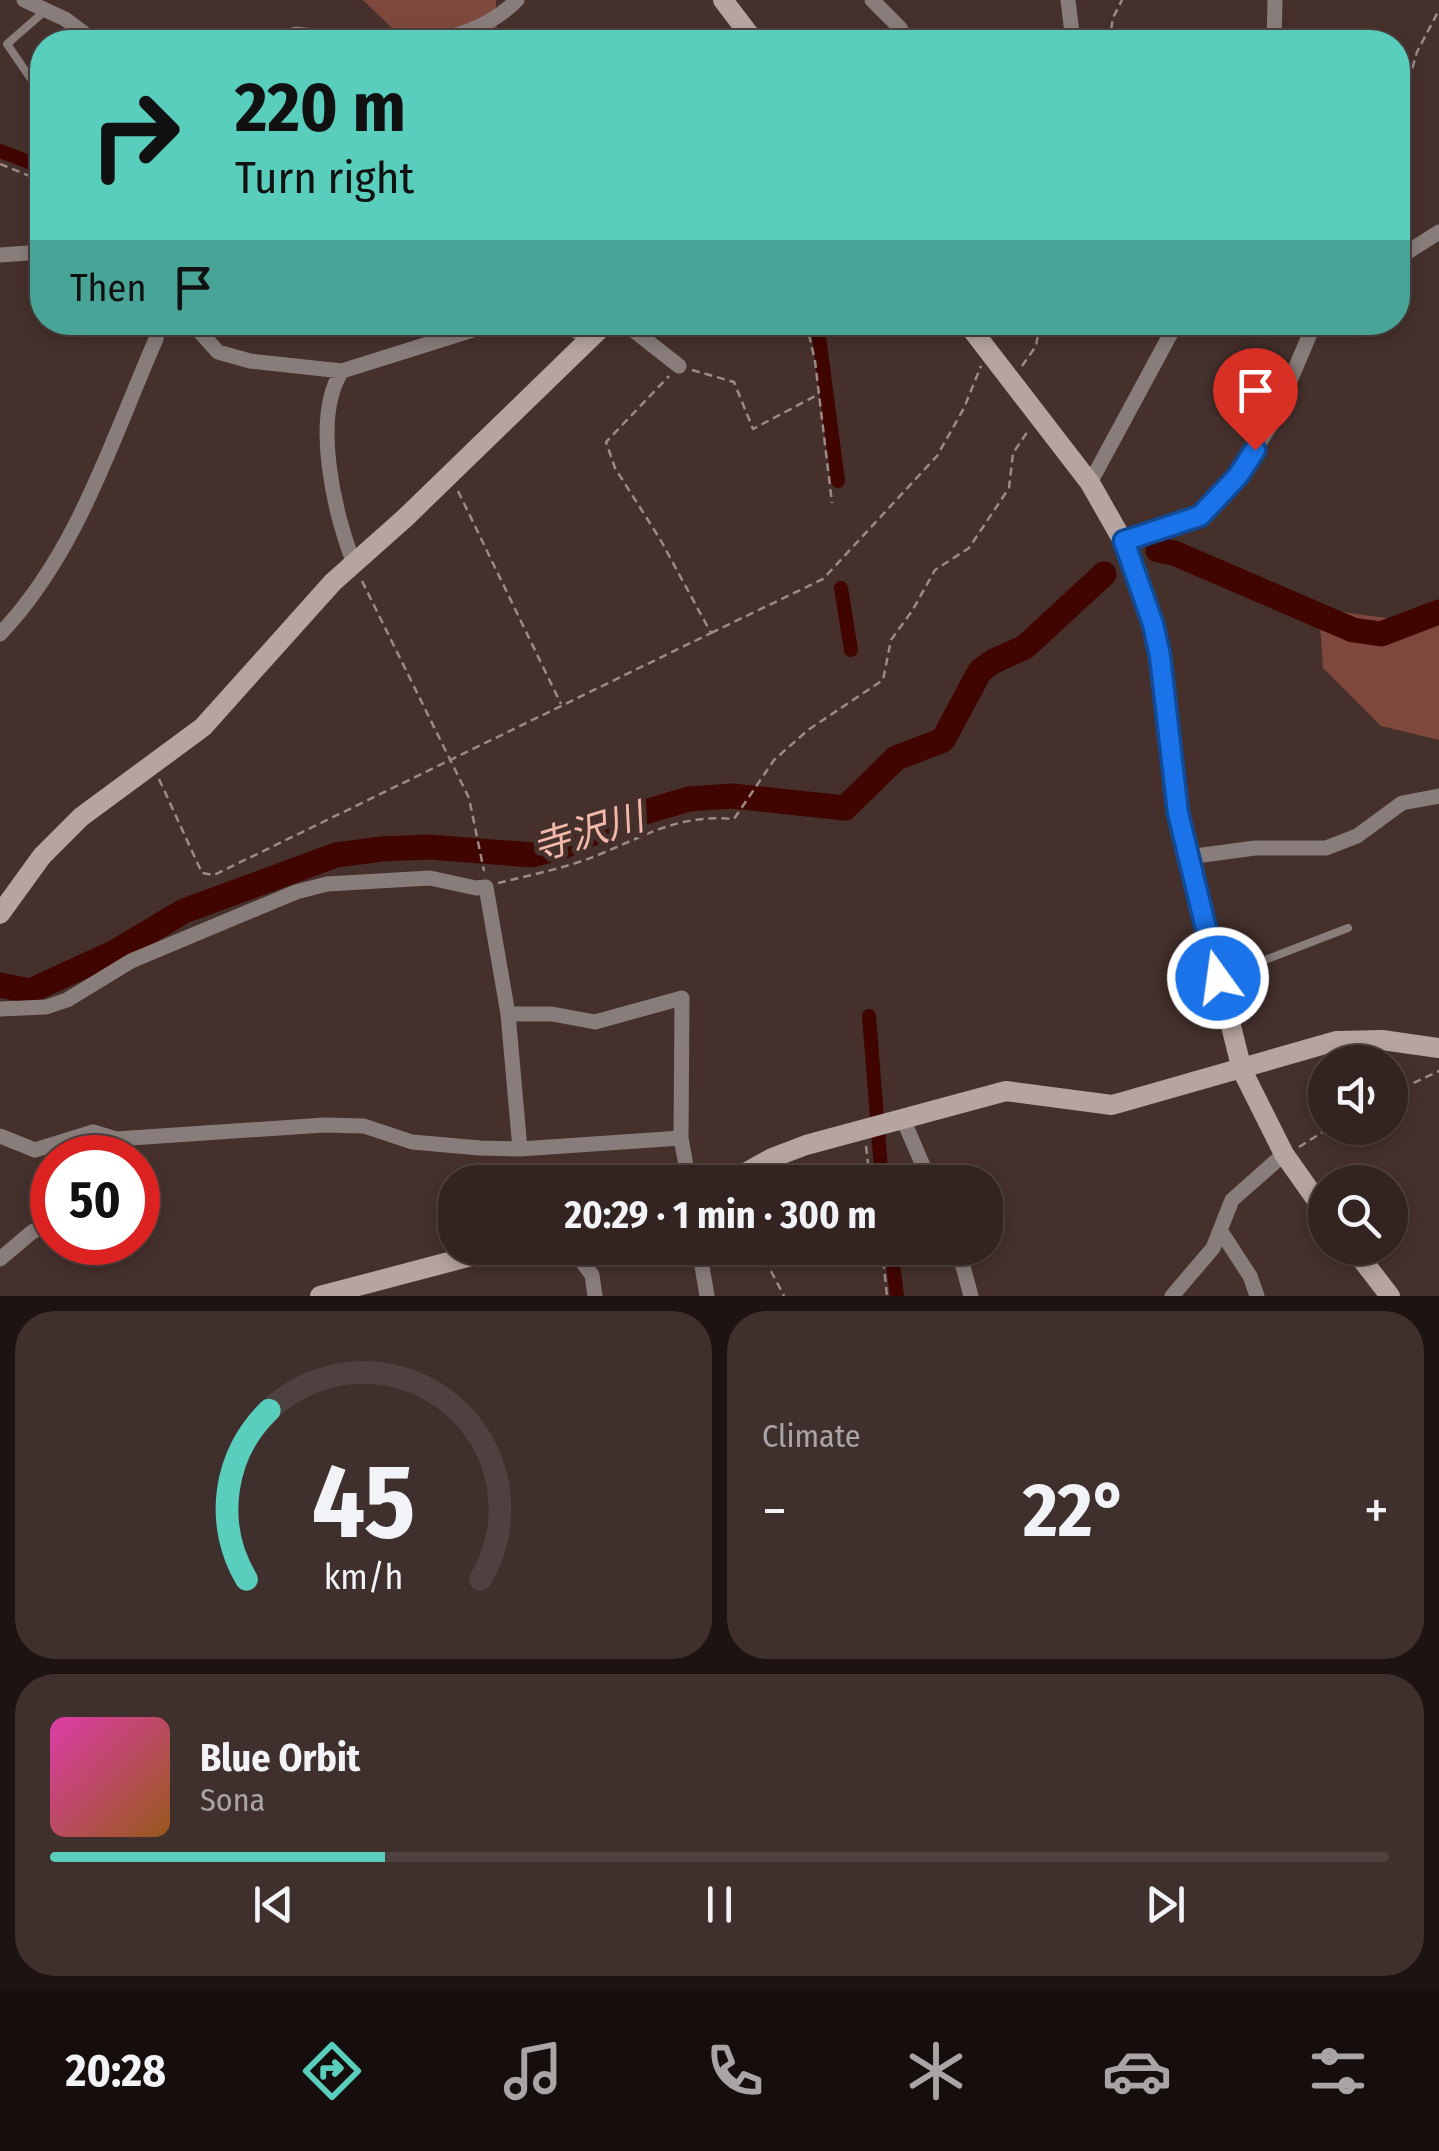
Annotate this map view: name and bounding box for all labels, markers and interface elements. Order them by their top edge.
text: 220 m [235,66,406,150]
icon: right [70,70,200,200]
text: Turn right [235,151,414,205]
icon: arrive [166,260,221,315]
text: Then [70,265,146,311]
pin [1213,348,1298,451]
icon: arrive [1228,363,1283,418]
water label: 寺沢川 [527,792,653,871]
position arrow [1166,926,1270,1030]
map controls [1308,1045,1408,1265]
button: sound [1308,1045,1408,1145]
speed limit sign: 50 [30,1135,160,1265]
button: search [1308,1165,1408,1265]
text: 20:29 · 1 min · 300 m [564,1192,877,1238]
text: Climate [762,1417,861,1455]
text: 45 [312,1440,415,1565]
text: 22° [1023,1466,1128,1556]
text: − [762,1478,787,1544]
text: + [1364,1478,1389,1544]
text: km/h [324,1556,403,1598]
text: Blue Orbit [200,1735,360,1781]
text: Sona [200,1781,265,1819]
icon: previous [246,1877,301,1932]
icon: pause [692,1877,747,1932]
icon: next [1138,1877,1193,1932]
icon: directions [297,2036,367,2106]
icon: music [498,2036,568,2106]
icon: phone [700,2036,770,2106]
icon: climate [901,2036,971,2106]
icon: car [1102,2036,1172,2106]
icon: filters [1303,2036,1373,2106]
text: 20:28 [66,2044,166,2098]

